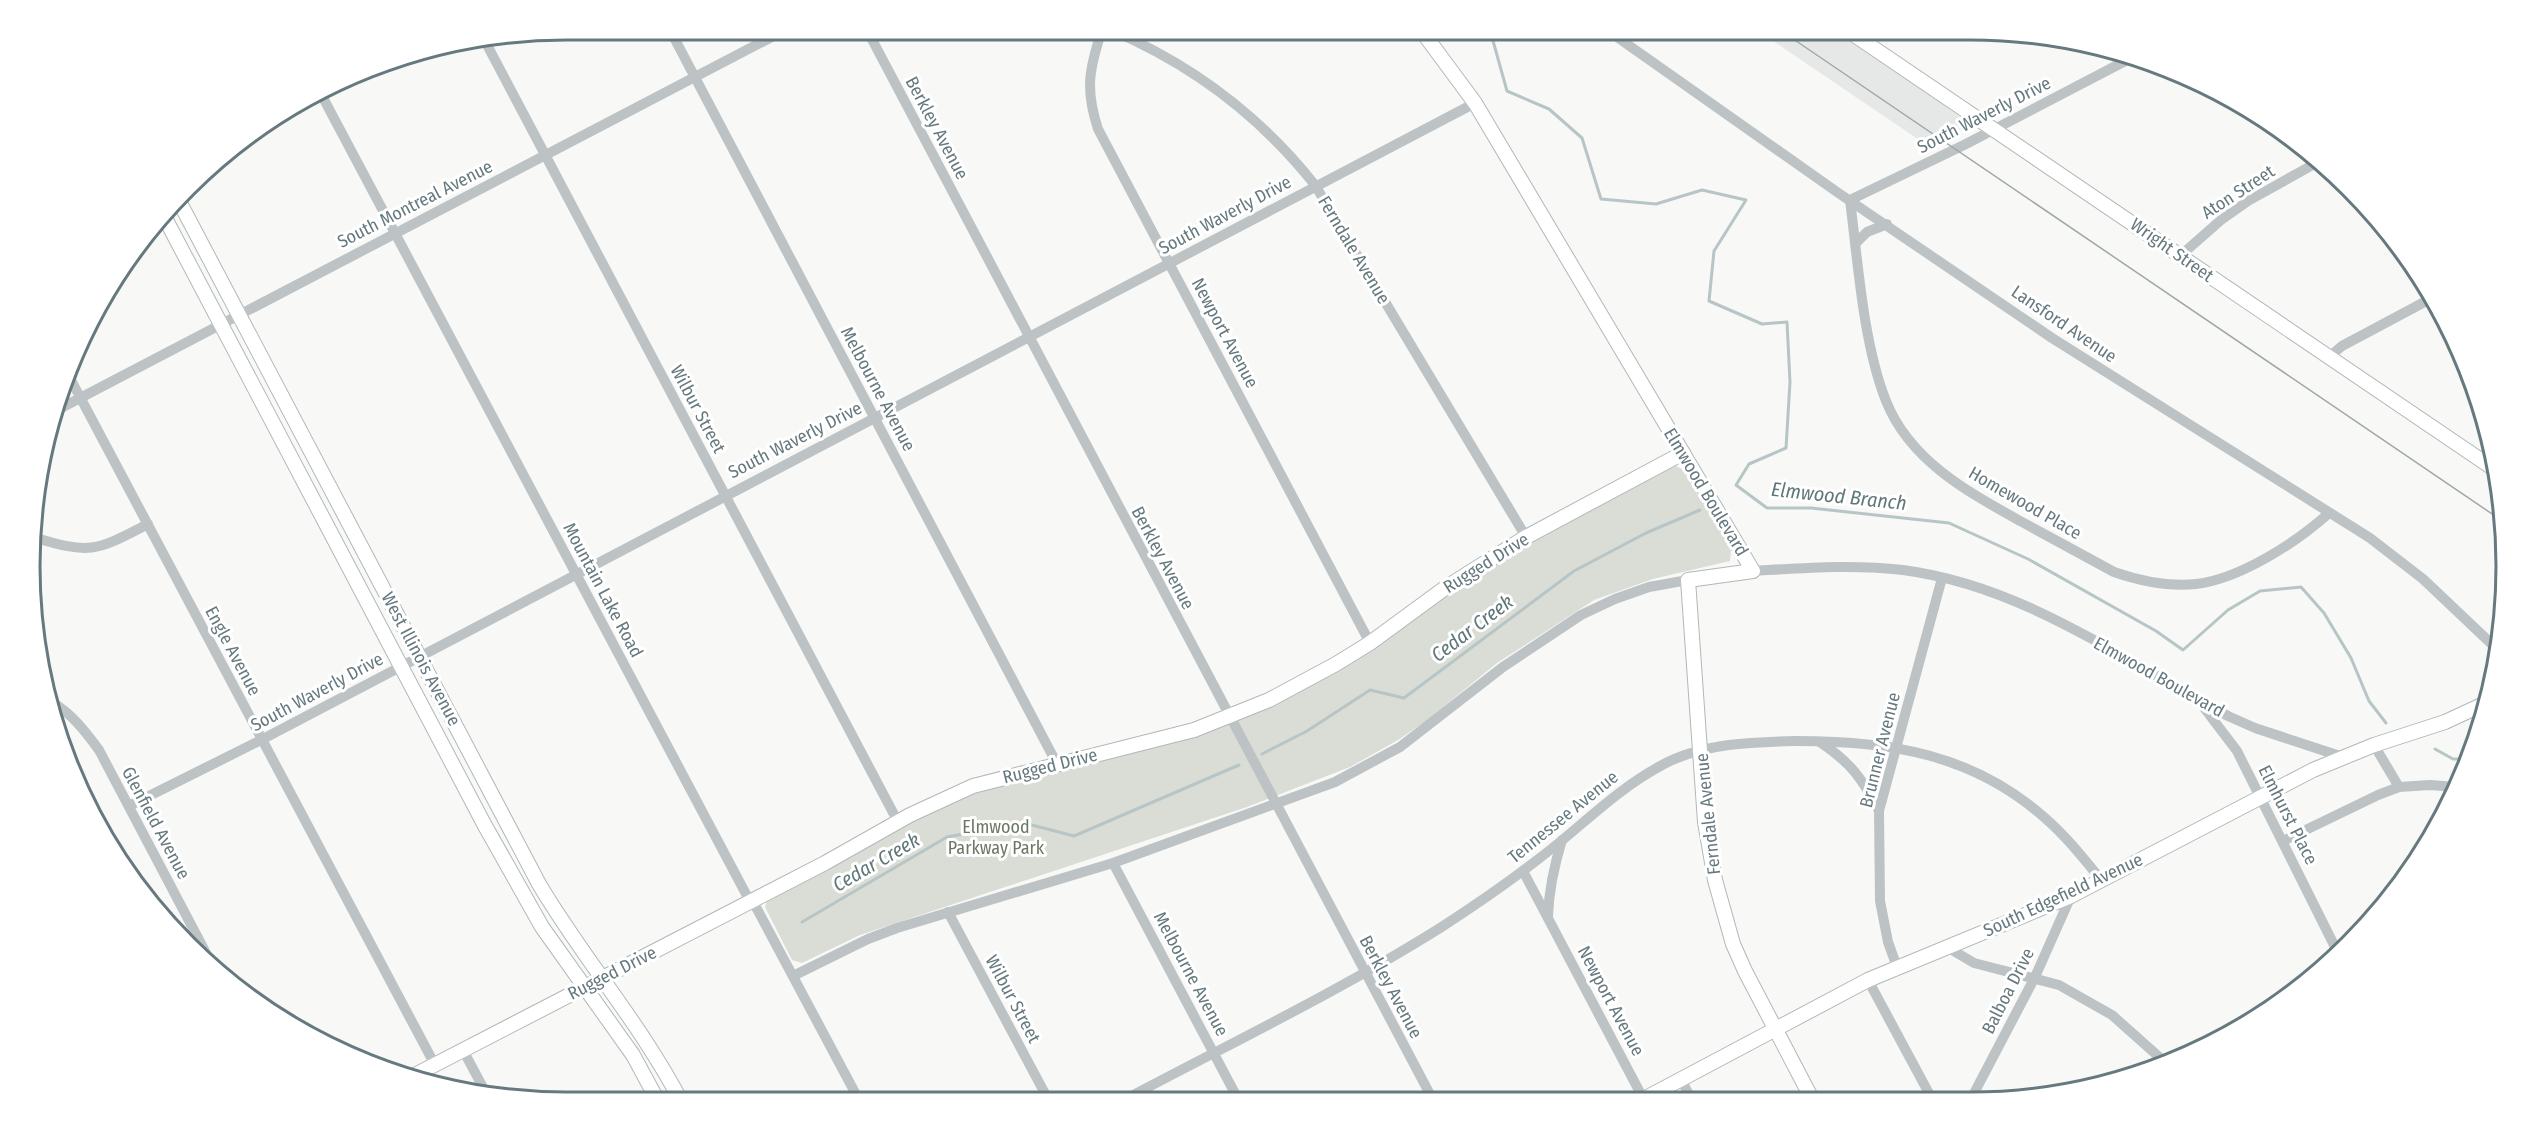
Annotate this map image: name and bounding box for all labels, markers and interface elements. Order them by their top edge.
street label: South Waverly Drive [1914,72,2055,158]
street label: Berkley Avenue [901,73,973,183]
street label: South Montreal Avenue [334,155,496,253]
street label: Aton Street [2197,160,2279,224]
street label: South Waverly Drive [1155,171,1295,259]
street label: Ferndale Avenue [1313,192,1395,308]
street label: Wright Street [2126,213,2218,287]
street label: Newport Avenue [1187,274,1263,392]
street label: Lansford Avenue [2007,281,2121,367]
street label: Melbourne Avenue [836,323,920,455]
street label: Wilbur Street [666,361,730,457]
street label: South Waverly Drive [725,397,866,483]
street label: Elmwood Boulevard [1659,424,1753,560]
street label: Homewood Place [1965,462,2085,544]
water label: Elmwood Branch [1770,477,1908,515]
street label: Berkley Avenue [1127,503,1199,613]
street label: Mountain Lake Road [558,519,648,661]
street label: Rugged Drive [1439,528,1533,598]
street label: West Illinois Avenue [376,588,466,730]
water label: Cedar Creek [1426,589,1518,667]
street label: Engle Avenue [200,603,266,700]
street label: Elmwood Boulevard [2090,632,2228,722]
street label: South Waverly Drive [247,648,387,736]
street label: Brunner Avenue [1855,690,1905,810]
street label: Rugged Drive [1000,744,1100,788]
street label: Ferndale Avenue [1691,752,1725,876]
street label: Elmhurst Place [2254,762,2323,868]
street label: Glenfield Avenue [117,763,195,883]
street label: Tennessee Avenue [1503,766,1623,868]
park label: Elmwood Parkway Park [948,816,1045,859]
water label: Cedar Creek [828,827,924,897]
street label: South Edgefield Avenue [1980,848,2146,942]
street label: Melbourne Avenue [1149,908,1233,1040]
street label: Berkley Avenue [1355,932,1427,1042]
street label: Rugged Drive [564,941,660,1005]
street label: Newport Avenue [1573,942,1649,1060]
street label: Balboa Drive [1977,944,2039,1038]
street label: Wilbur Street [981,951,1045,1047]

